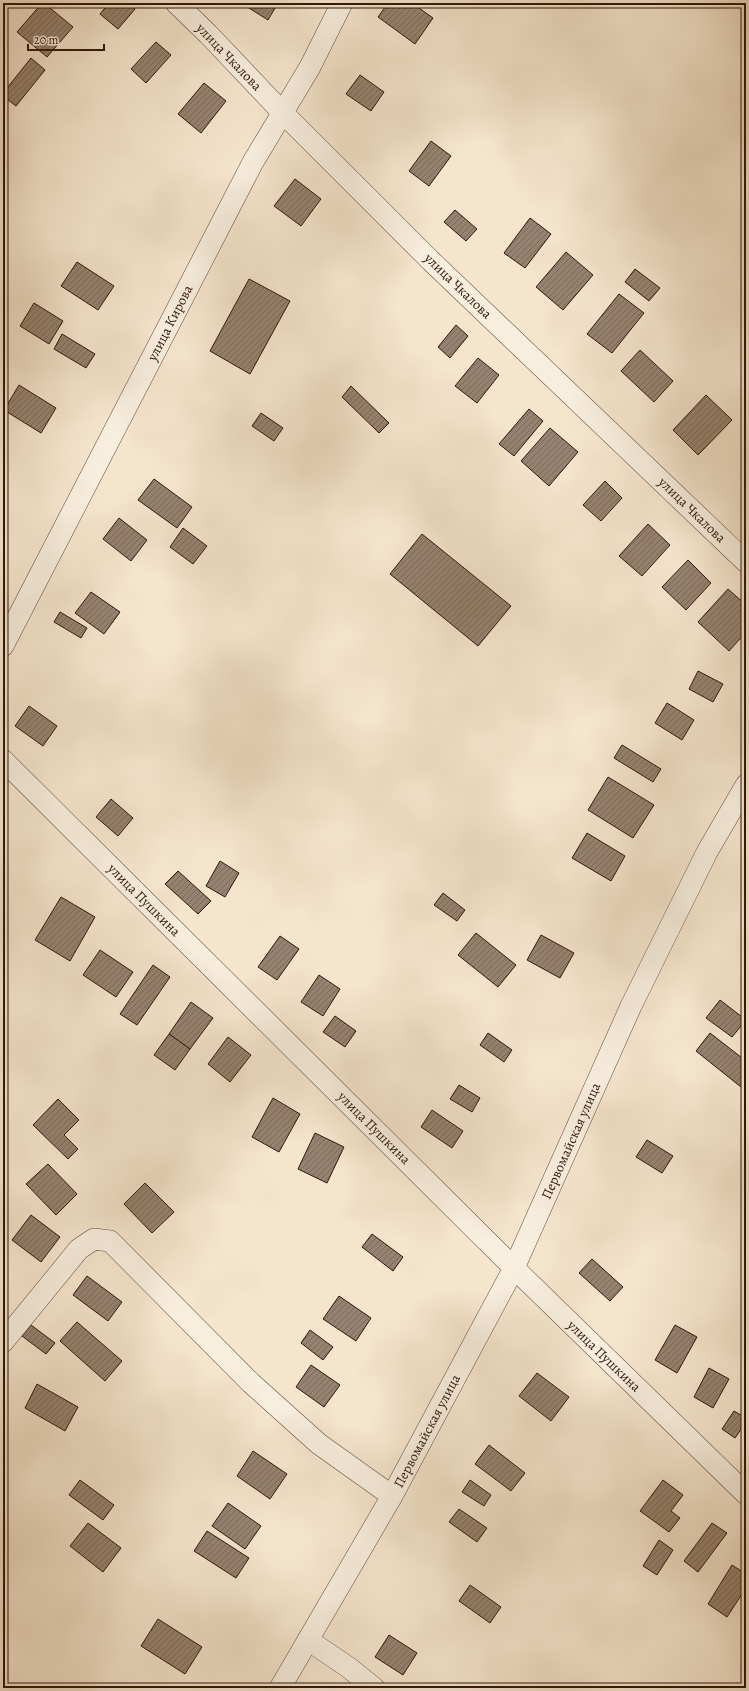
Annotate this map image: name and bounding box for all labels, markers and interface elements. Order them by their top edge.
street label: улица Чкалова [191,18,267,95]
scale bar [28,26,104,52]
text: 20 m [34,32,58,48]
street label: улица Чкалова [419,248,496,324]
street label: улица Кирова [142,281,198,365]
street label: улица Чкалова [653,472,730,548]
street label: улица Пушкина [103,859,185,941]
street label: Первомайская улица [537,1079,606,1202]
street label: улица Пушкина [333,1087,415,1169]
street label: улица Пушкина [562,1315,645,1397]
street label: Первомайская улица [389,1370,465,1491]

